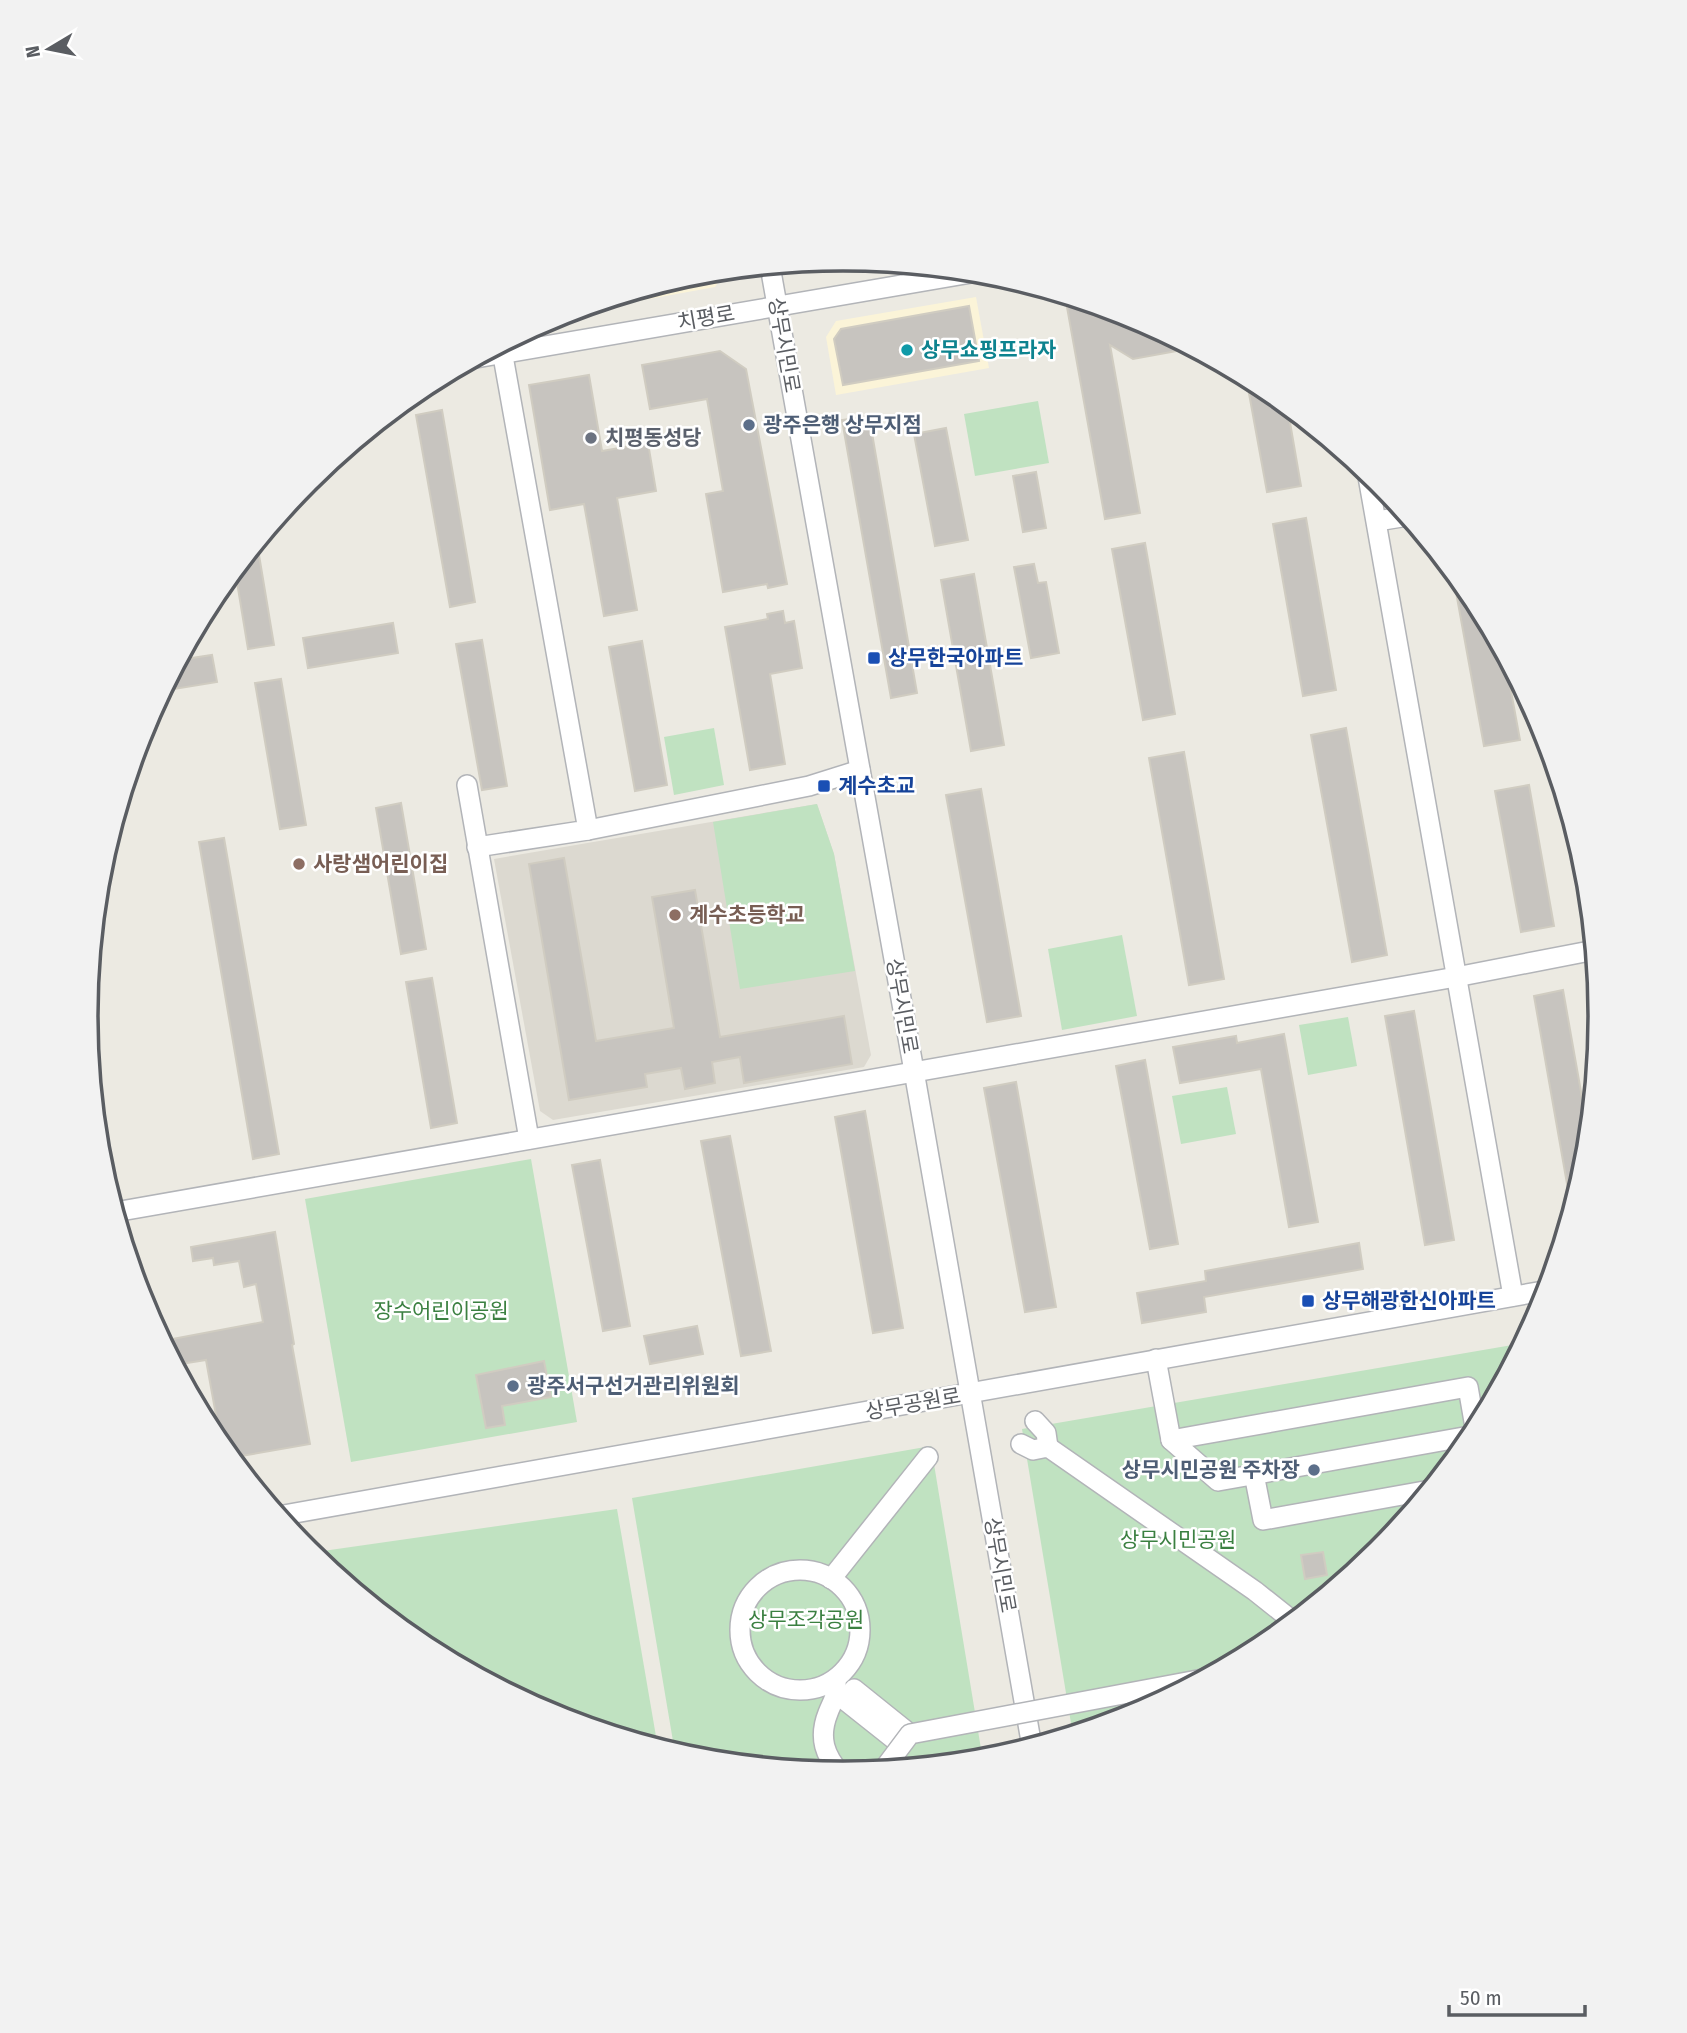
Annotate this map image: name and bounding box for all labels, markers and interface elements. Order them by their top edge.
north arrow [14,14,84,84]
text: N [20,44,45,59]
street label: 상무시민로 [763,295,805,395]
street label: 치평로 [675,300,737,336]
place label: 상무쇼핑프라자 [921,337,1056,363]
marker: 상무쇼핑프라자 [899,342,915,358]
place label: 광주은행 상무지점 [763,412,922,438]
marker: 광주은행 상무지점 [741,417,757,433]
place label: 치평동성당 [605,425,702,451]
marker: 치평동성당 [583,430,599,446]
place label: 상무한국아파트 [888,645,1023,671]
marker: 상무한국아파트 [866,650,882,666]
place label: 계수초교 [838,773,915,799]
marker: 계수초교 [816,778,832,794]
place label: 사랑샘어린이집 [313,851,448,877]
marker: 사랑샘어린이집 [291,856,307,872]
place label: 계수초등학교 [689,902,805,928]
marker: 계수초등학교 [667,907,683,923]
street label: 상무시민로 [881,956,923,1056]
place label: 상무해광한신아파트 [1322,1288,1496,1314]
marker: 상무해광한신아파트 [1300,1293,1316,1309]
park label: 장수어린이공원 [373,1298,509,1324]
place label: 광주서구선거관리위원회 [527,1373,740,1399]
marker: 광주서구선거관리위원회 [505,1378,521,1394]
street label: 상무공원로 [863,1383,963,1425]
place label: 상무시민공원 주차장 [1122,1457,1300,1483]
marker: 상무시민공원 주차장 [1306,1462,1322,1478]
street label: 상무시민로 [979,1515,1021,1615]
park label: 상무시민공원 [1120,1527,1236,1553]
park label: 상무조각공원 [748,1607,864,1633]
scale bar [1449,1974,1586,2018]
text: 50 m [1460,1985,1502,2011]

